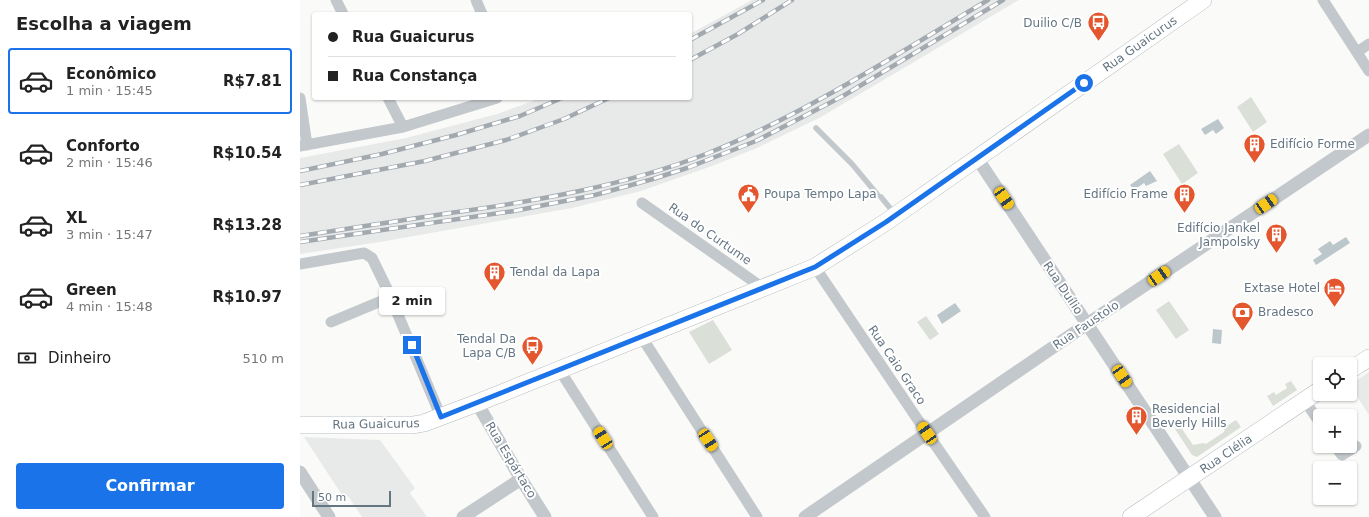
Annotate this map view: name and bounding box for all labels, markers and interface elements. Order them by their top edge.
bus stop icon: Duilio C/B [1085,10,1111,43]
text: Escolha a viagem [16,13,192,34]
street label: Rua Guaicurus [1100,13,1180,75]
place label: Duilio C/B [1023,16,1082,30]
text: Rua Guaicurus [352,28,474,46]
icon: car [18,63,54,99]
text: Econômico [66,65,156,83]
text: Rua Constança [352,67,477,85]
text: R$7.81 [223,72,282,90]
route start [1075,74,1093,92]
text: 1 min · 15:45 [66,83,153,98]
building icon: Edifício Forme [1241,131,1267,164]
icon: car [18,135,54,171]
text: Conforto [66,137,140,155]
place label: Edifício Forme [1270,137,1355,151]
text: R$10.54 [213,144,282,162]
text: 2 min · 15:46 [66,155,153,170]
public building icon: Poupa Tempo Lapa [736,181,762,214]
building icon: Edifício Frame [1171,181,1197,214]
car [992,185,1016,211]
place label: Poupa Tempo Lapa [764,187,877,201]
place label: Edifício Frame [1083,187,1168,201]
car [1253,192,1279,216]
street label: Rua do Curtume [666,200,754,268]
icon: car [18,207,54,243]
text: XL [66,209,87,227]
text: R$13.28 [213,216,282,234]
place label: Edifício Jankel Jampolsky [1177,221,1260,249]
building icon: Edifício Jankel Jampolsky [1263,222,1289,255]
text: 3 min · 15:47 [66,227,153,242]
building icon: Tendal da Lapa [482,259,508,292]
street label: Rua Duílio [1040,259,1086,317]
car [1146,264,1172,288]
place label: Tendal da Lapa [509,265,600,279]
hotel icon: Extase Hotel [1322,275,1348,308]
icon: car [18,279,54,315]
text: Green [66,281,117,299]
place label: Extase Hotel [1244,281,1320,295]
callout: 2 min [379,287,445,315]
text: R$10.97 [213,288,282,306]
text: 2 min [392,293,432,308]
street label: Rua Faustolo [1050,298,1122,352]
text: 4 min · 15:48 [66,299,153,314]
bank icon: Bradesco [1229,299,1255,332]
place label: Bradesco [1258,305,1314,319]
street label: Rua Caio Graco [865,323,929,407]
place label: Tendal Da Lapa C/B [456,332,516,360]
bus stop icon: Tendal Da Lapa C/B [519,333,545,366]
route end [403,336,421,354]
icon: cash [16,347,38,369]
text: Dinheiro [48,349,111,367]
text: 510 m [242,351,284,366]
map controls [1313,357,1357,505]
button: locate [1313,357,1357,401]
car [1110,363,1134,389]
place label: Residencial Beverly Hills [1152,402,1227,430]
building icon: Residencial Beverly Hills [1124,403,1150,436]
button: + [1313,409,1357,453]
street label: Rua Guaicurus [332,416,420,432]
street label: Rua Espártaco [483,419,539,501]
car [915,420,939,446]
car [591,425,615,451]
car [696,427,720,453]
street label: Rua Clélia [1197,432,1255,476]
button: − [1313,461,1357,505]
button: Confirmar [16,463,284,509]
scale bar [312,489,391,508]
text: 50 m [318,491,346,504]

